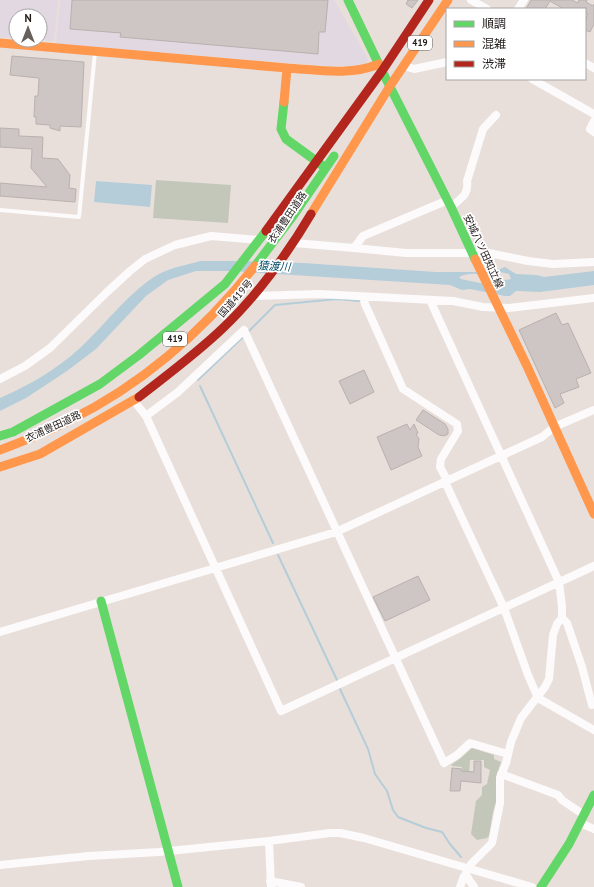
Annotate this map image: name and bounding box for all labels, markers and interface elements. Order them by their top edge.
north arrow [8,8,48,48]
legend [446,8,586,80]
text: N [24,11,32,25]
text: 順調 [482,16,506,31]
road number: 419 [408,36,432,50]
text: 混雑 [482,36,506,51]
text: 渋滞 [482,56,506,71]
street label: 衣浦豊田道路 [265,189,310,247]
street label: 安城八ツ田知立線 [461,212,506,290]
water label: 猿渡川 [257,258,292,274]
street label: 国道419号 [215,277,255,320]
road number: 419 [163,332,187,346]
street label: 衣浦豊田道路 [22,408,83,445]

